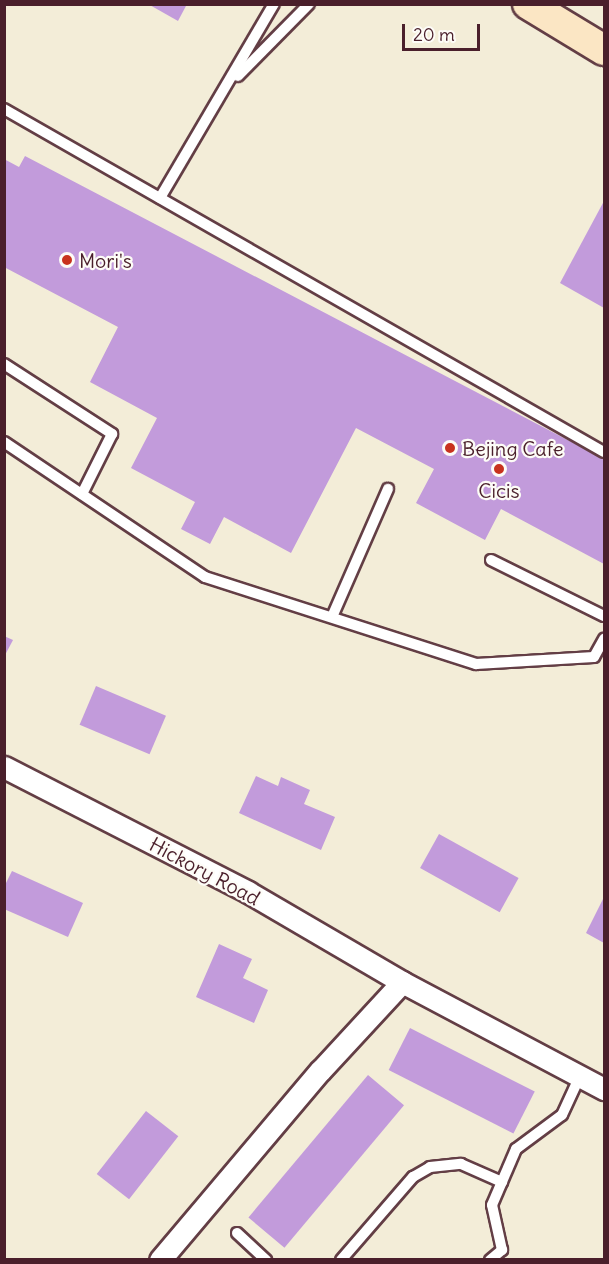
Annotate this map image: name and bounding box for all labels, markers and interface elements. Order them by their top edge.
scale bar [405,12,483,50]
text: 20 m [413,23,455,46]
place label: Mori's [79,248,132,272]
marker: Mori's [60,253,74,267]
place label: Bejing Cafe [462,436,564,460]
marker: Bejing Cafe [443,441,457,455]
marker: Cicis [492,462,506,476]
place label: Cicis [478,478,520,502]
street label: Hickory Road [146,832,264,910]

